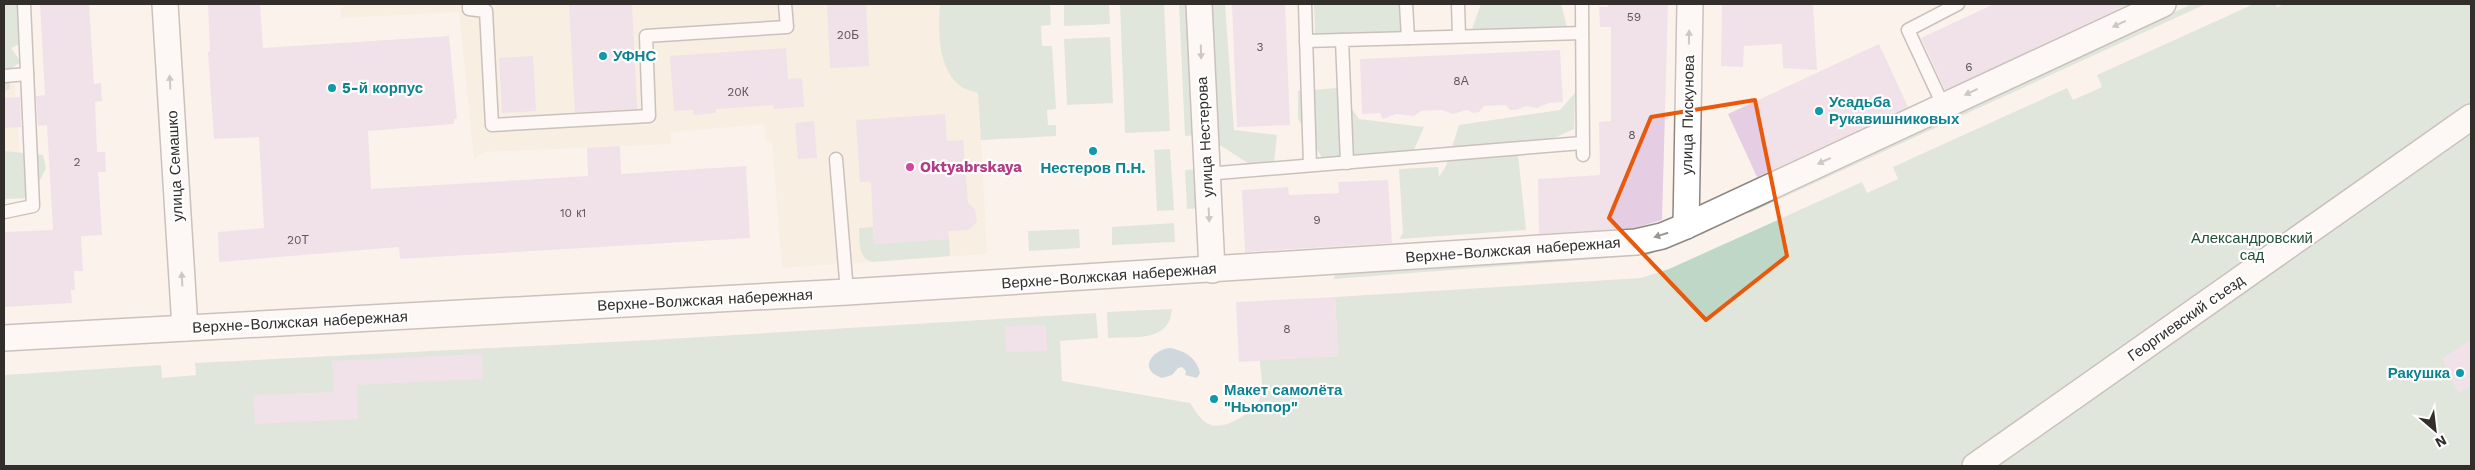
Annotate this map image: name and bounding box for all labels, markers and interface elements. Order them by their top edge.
house number: 59 [1627,10,1641,24]
one-way arrow [2112,20,2126,28]
house number: 20Б [837,28,859,42]
one-way arrow [1686,29,1694,45]
house number: 3 [1257,40,1264,54]
one-way arrow [1197,45,1205,61]
place label: УФНС [613,47,656,65]
marker: УФНС [597,50,609,62]
street label: улица Пискунова [1678,54,1698,175]
house number: 6 [1965,60,1973,74]
one-way arrow [165,74,173,90]
house number: 8А [1453,74,1469,88]
street label: улица Нестерова [1193,76,1217,198]
place label: 5-й корпус [342,79,423,97]
marker: 5-й корпус [326,82,338,94]
house number: 20К [727,85,749,99]
one-way arrow [1964,88,1978,96]
place label: Усадьба Рукавишниковых [1829,93,1960,128]
marker: Усадьба Рукавишниковых [1813,105,1825,117]
street label: улица Семашко [163,110,187,222]
house number: 8 [1628,128,1636,142]
marker: Нестеров П.Н. [1087,145,1099,157]
house number: 2 [74,155,81,169]
one-way arrow [1817,157,1831,165]
place label: Oktyabrskaya [920,158,1022,176]
place label: Нестеров П.Н. [1040,159,1146,177]
marker: Oktyabrskaya [904,161,916,173]
house number: 10 к1 [560,206,586,220]
one-way arrow [1205,207,1213,223]
house number: 9 [1313,213,1321,227]
park label: Александровский сад [2191,229,2313,264]
one-way arrow [1653,232,1668,240]
house number: 20Т [287,233,310,247]
street label: Верхне-Волжская набережная [1405,233,1621,267]
street label: Верхне-Волжская набережная [1001,259,1217,293]
one-way arrow [177,271,185,287]
street label: Георгиевский съезд [2124,271,2248,365]
street label: Верхне-Волжская набережная [597,285,813,315]
street label: Верхне-Волжская набережная [192,307,408,337]
house number: 8 [1283,322,1291,336]
place label: Ракушка [2388,364,2451,382]
marker: Ракушка [2454,367,2466,379]
place label: Макет самолёта "Ньюпор" [1224,381,1343,416]
marker: Макет самолёта "Ньюпор" [1208,393,1220,405]
north arrow [2410,405,2460,455]
text: N [2433,432,2449,451]

